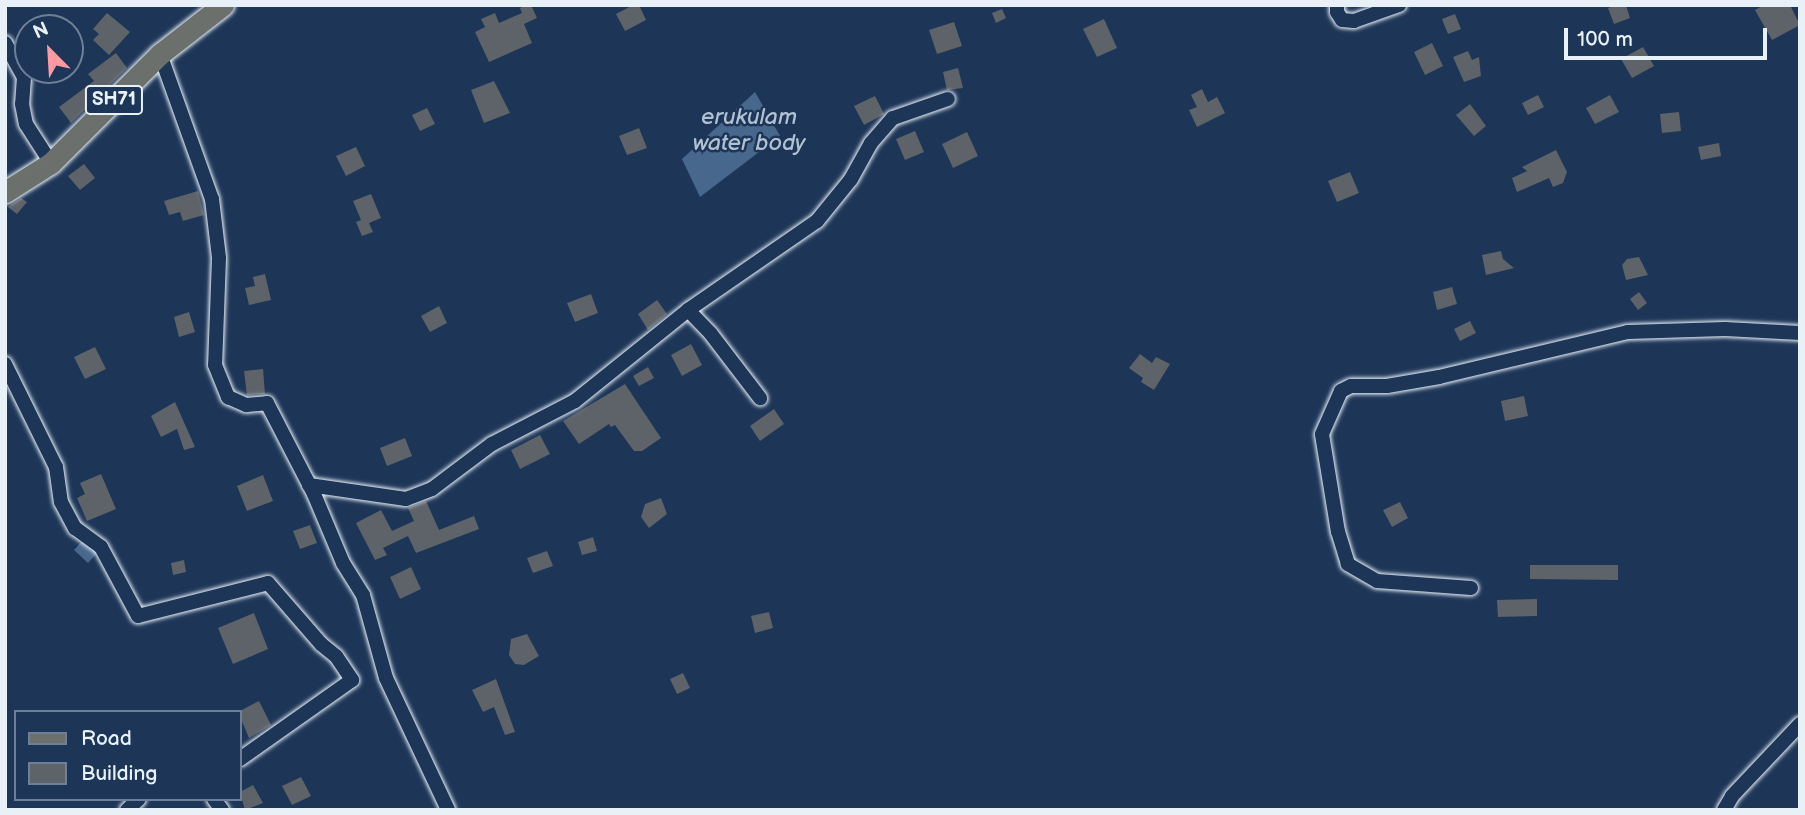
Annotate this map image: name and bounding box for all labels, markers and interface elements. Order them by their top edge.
north arrow [14,14,84,84]
scale bar [1567,14,1770,58]
text: N [30,18,52,45]
text: 100 m [1577,27,1633,52]
road number: SH71 [84,85,144,116]
water label: erukulam water body [693,103,805,157]
legend [14,710,242,801]
text: Road [81,726,132,751]
text: Building [81,761,157,786]

